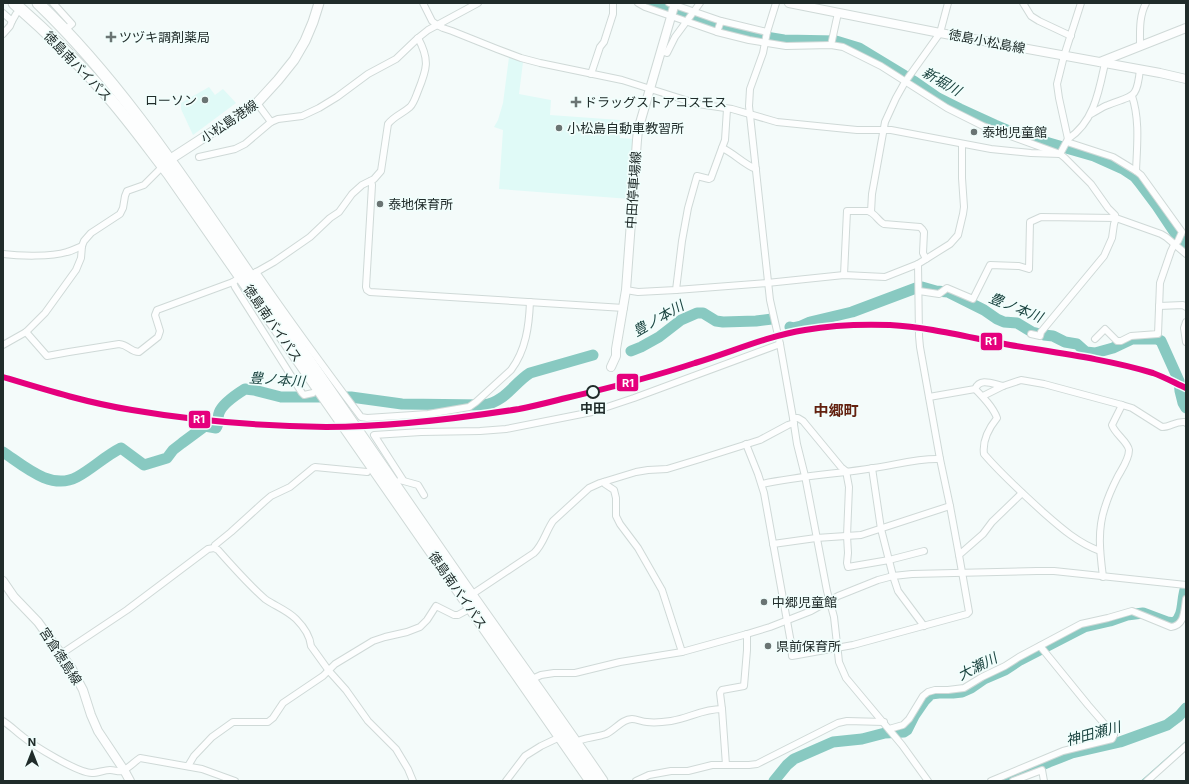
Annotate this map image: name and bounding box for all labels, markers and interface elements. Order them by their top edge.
street label: 徳島小松島線 [947,26,1027,56]
street label: 徳島南バイパス [41,28,115,104]
place label: ツヅキ調剤薬局 [119,29,210,45]
marker: ツヅキ調剤薬局 [106,32,116,42]
water label: 新堀川 [920,63,966,100]
place label: ローソン [145,92,197,108]
place label: ドラッグストアコスモス [584,94,727,110]
marker: ローソン [200,95,210,105]
street label: 小松島港線 [198,96,260,146]
marker: ドラッグストアコスモス [571,97,581,107]
place label: 小松島自動車教習所 [567,120,684,136]
marker: 小松島自動車教習所 [554,123,564,133]
place label: 泰地児童館 [982,124,1047,140]
marker: 泰地児童館 [969,127,979,137]
street label: 中田停車場線 [622,151,644,229]
place label: 泰地保育所 [388,196,453,212]
marker: 泰地保育所 [375,199,385,209]
street label: 徳島南バイパス [240,281,306,365]
water label: 豊ノ本川 [987,289,1047,326]
water label: 豊ノ本川 [630,296,688,339]
line badge: R1 [980,332,1003,351]
text: R1 [985,334,997,348]
water label: 豊ノ本川 [248,369,308,390]
line badge: R1 [616,373,639,392]
text: R1 [622,376,634,390]
marker: 中田 [586,385,600,399]
place label: 中田 [580,400,606,416]
district label: 中郷町 [813,401,859,420]
line badge: R1 [188,410,211,429]
text: R1 [193,412,205,426]
street label: 徳島南バイパス [425,548,491,632]
place label: 中郷児童館 [772,594,837,610]
marker: 中郷児童館 [759,597,769,607]
street label: 宮倉徳島線 [37,624,85,688]
place label: 県前保育所 [776,638,841,654]
marker: 県前保育所 [763,641,773,651]
water label: 大瀬川 [954,648,1001,683]
water label: 神田瀬川 [1064,717,1124,748]
north arrow [12,732,52,772]
text: N [28,735,36,749]

